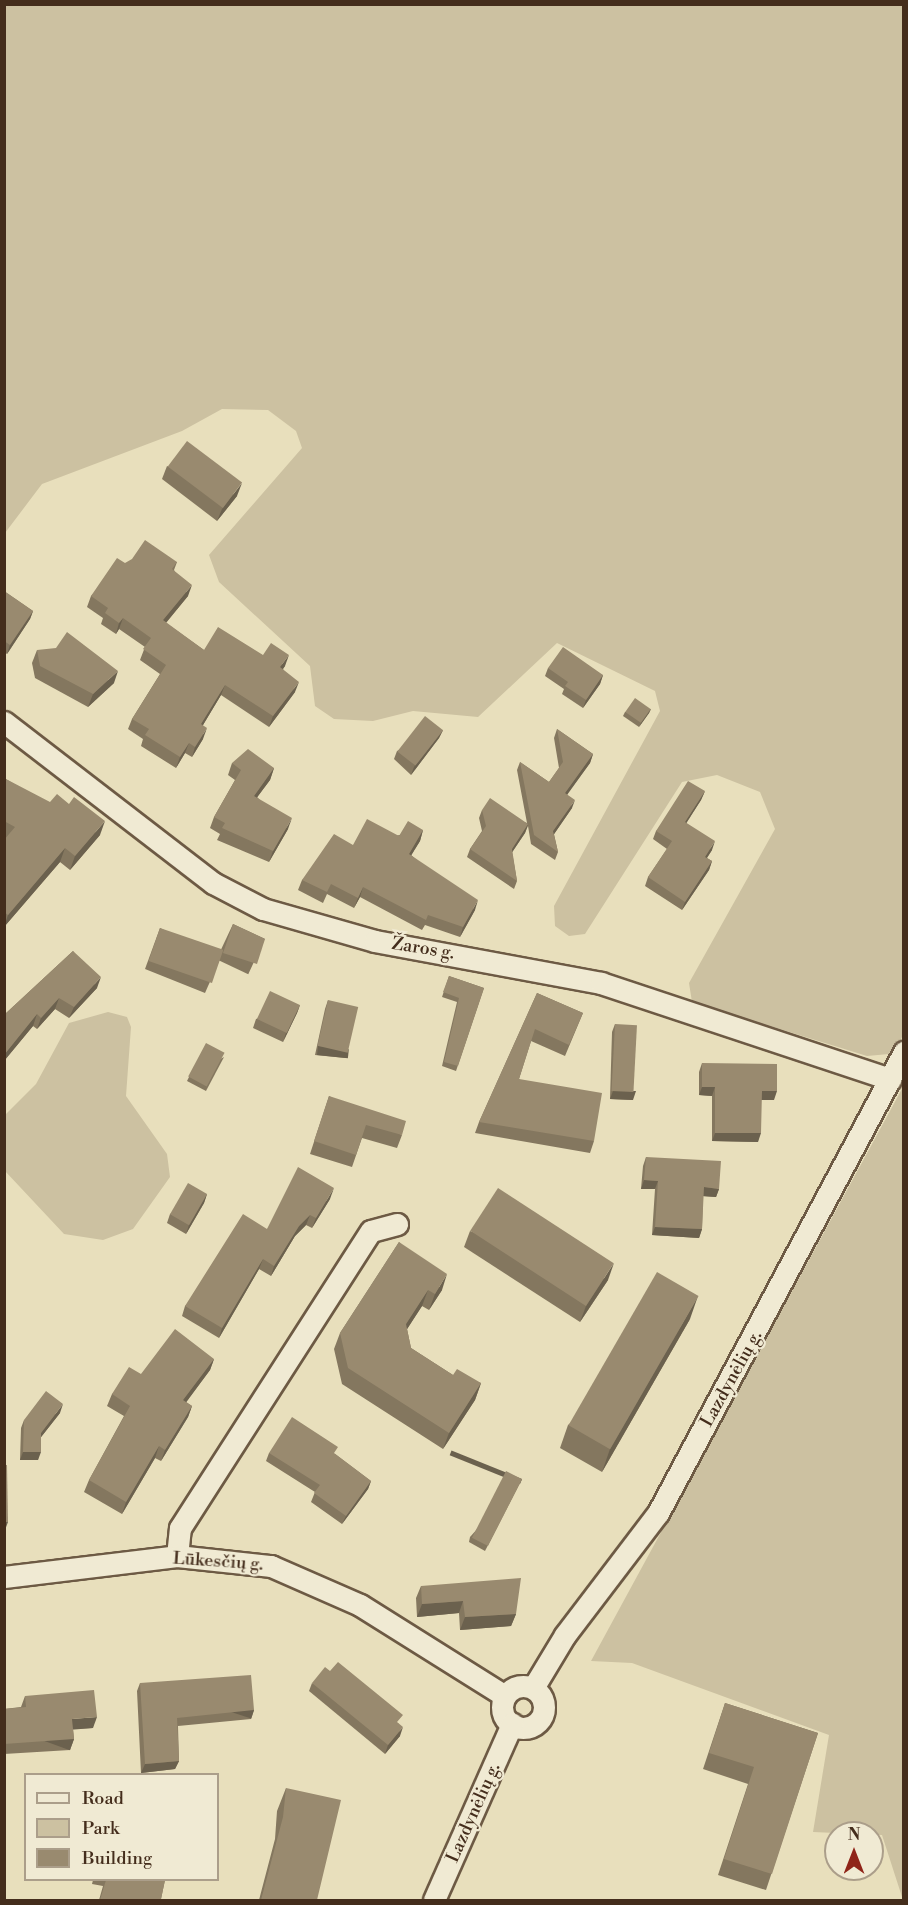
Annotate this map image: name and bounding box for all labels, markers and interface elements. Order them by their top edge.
street label: Žaros g. [390,933,456,965]
street label: Lazdynėlių g. [697,1327,767,1431]
street label: Lūkesčių g. [172,1548,264,1576]
street label: Lazdynėlių g. [442,1760,506,1866]
legend [24,1773,219,1881]
text: Road [82,1787,124,1810]
text: Park [82,1817,119,1840]
north arrow [824,1821,884,1881]
text: N [848,1825,860,1845]
text: Building [82,1847,152,1870]

